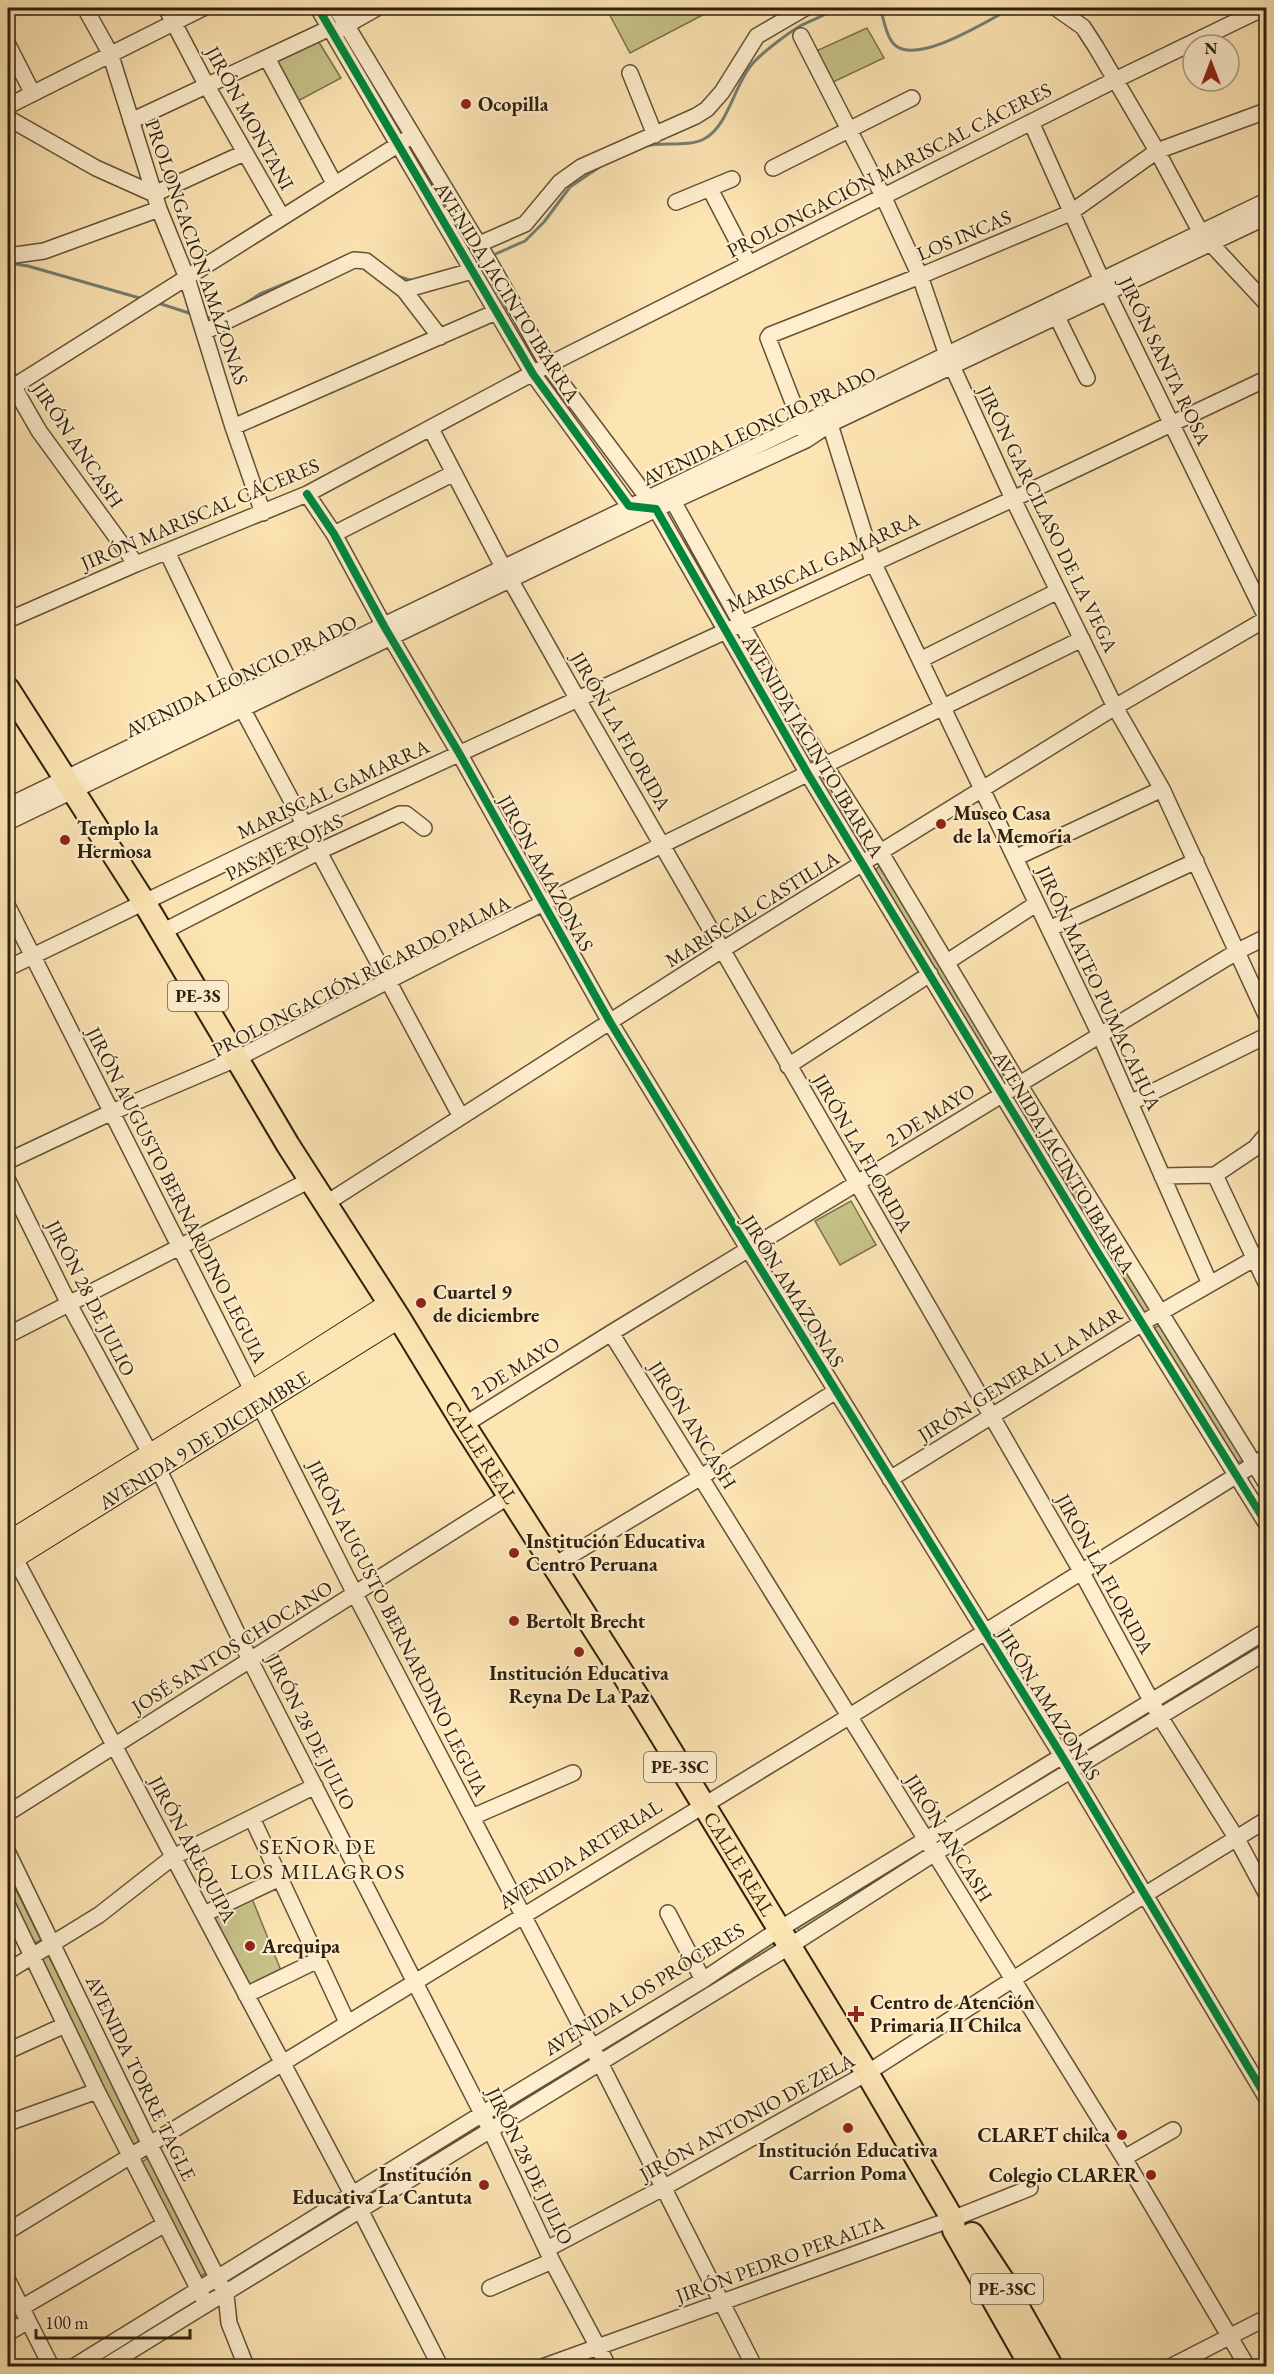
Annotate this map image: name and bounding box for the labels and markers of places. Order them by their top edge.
place label: Ocopilla [478,91,549,117]
marker: Ocopilla [459,97,473,111]
place label: Museo Casa de la Memoria [953,800,1072,849]
place label: Templo la Hermosa [77,815,159,864]
marker: Museo Casa de la Memoria [934,817,948,831]
marker: Templo la Hermosa [58,833,72,847]
place label: Cuartel 9 de diciembre [433,1279,539,1328]
marker: Cuartel 9 de diciembre [414,1296,428,1310]
place label: Institución Educativa Centro Peruana [526,1528,706,1577]
marker: Institución Educativa Centro Peruana [507,1546,521,1560]
place label: Bertolt Brecht [526,1608,646,1634]
marker: Bertolt Brecht [507,1614,521,1628]
marker: Institución Educativa Reyna De La Paz [572,1645,586,1659]
place label: Institución Educativa Reyna De La Paz [489,1660,669,1709]
place label: Arequipa [261,1933,340,1959]
marker: Arequipa [243,1939,257,1953]
place label: Centro de Atención Primaria II Chilca [870,1989,1035,2038]
marker: Centro de Atención Primaria II Chilca [847,2005,865,2023]
marker: Institución Educativa Carrion Poma [841,2121,855,2135]
place label: CLARET chilca [977,2122,1110,2148]
marker: CLARET chilca [1115,2128,1129,2142]
place label: Institución Educativa Carrion Poma [758,2137,938,2186]
place label: Institución Educativa La Cantuta [292,2161,472,2210]
place label: Colegio CLARER [989,2162,1140,2188]
marker: Colegio CLARER [1144,2168,1158,2182]
marker: Institución Educativa La Cantuta [477,2178,491,2192]

